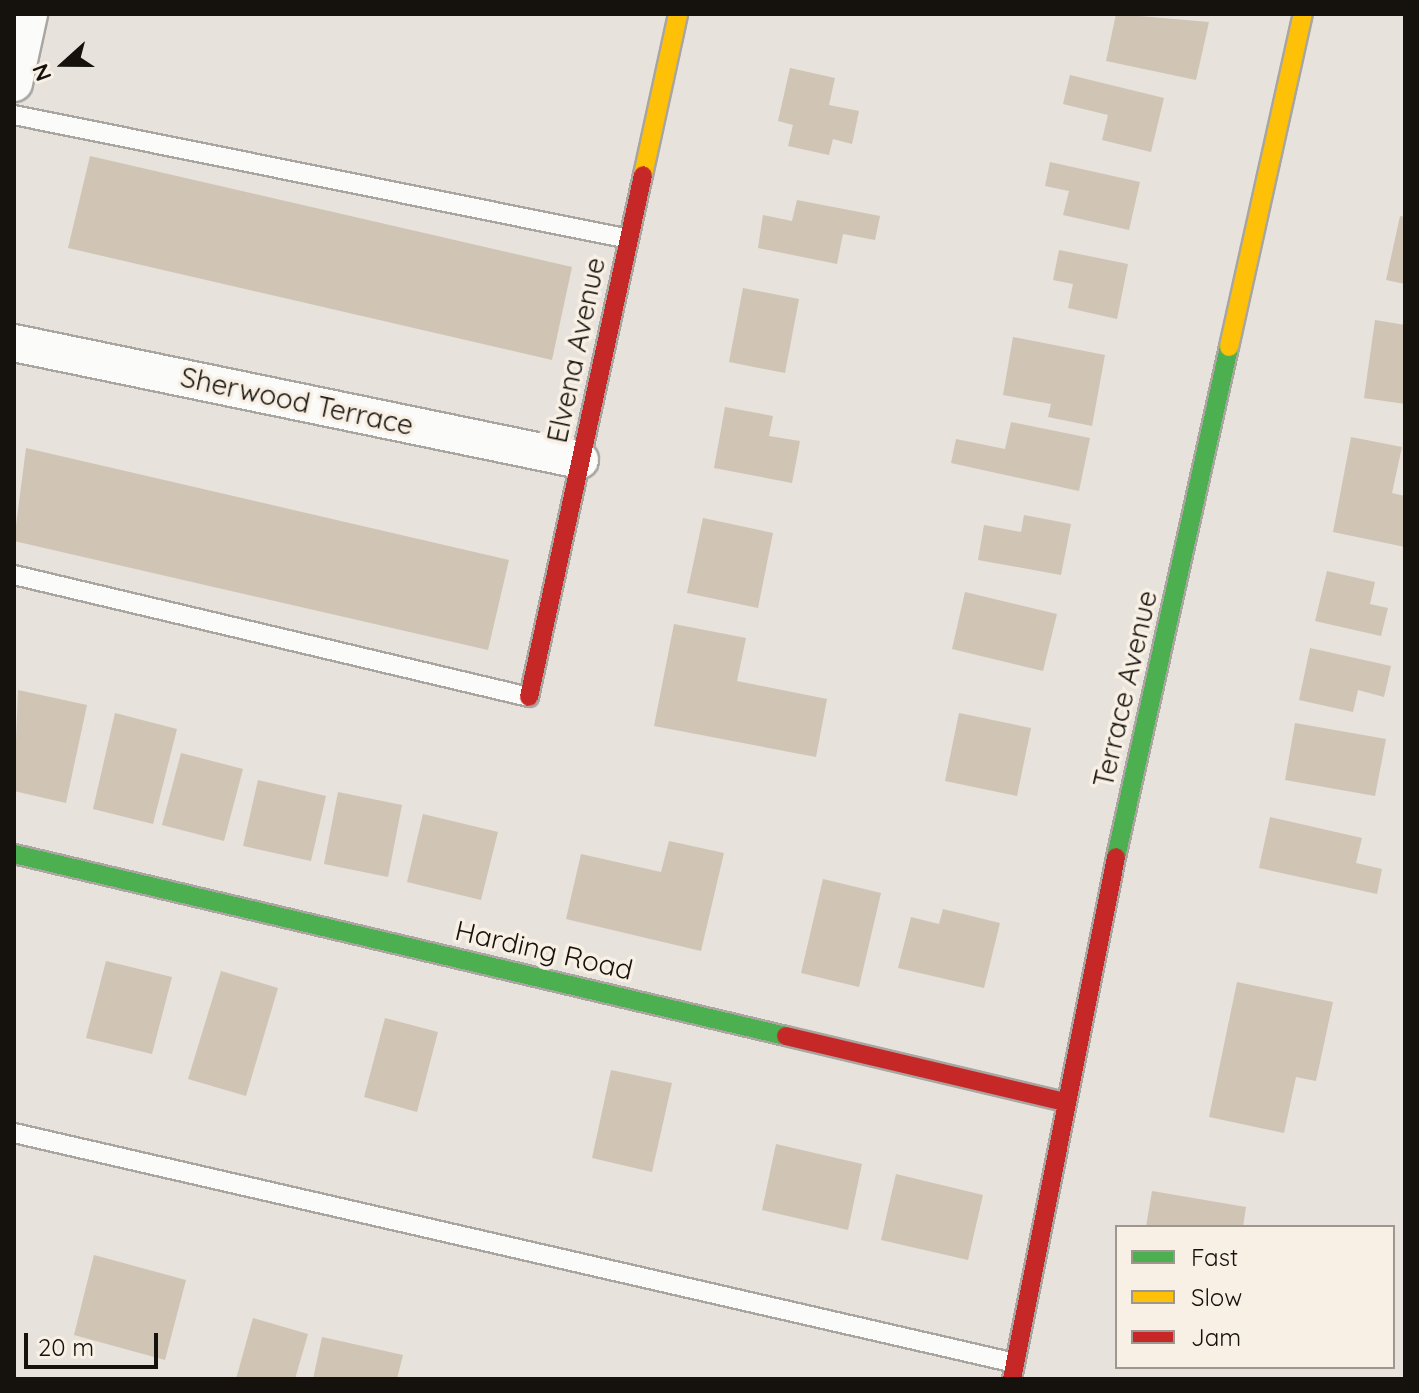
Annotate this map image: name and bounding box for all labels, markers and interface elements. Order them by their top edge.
north arrow [24,24,104,104]
text: N [26,60,58,85]
street label: Elvena Avenue [540,254,612,446]
street label: Sherwood Terrace [178,360,416,442]
street label: Terrace Avenue [1086,587,1164,791]
street label: Harding Road [452,913,636,987]
legend [1115,1225,1395,1369]
text: Fast [1191,1242,1238,1272]
text: Slow [1191,1282,1242,1312]
scale bar [28,1317,162,1367]
text: Jam [1191,1322,1241,1352]
text: 20 m [38,1332,94,1362]

